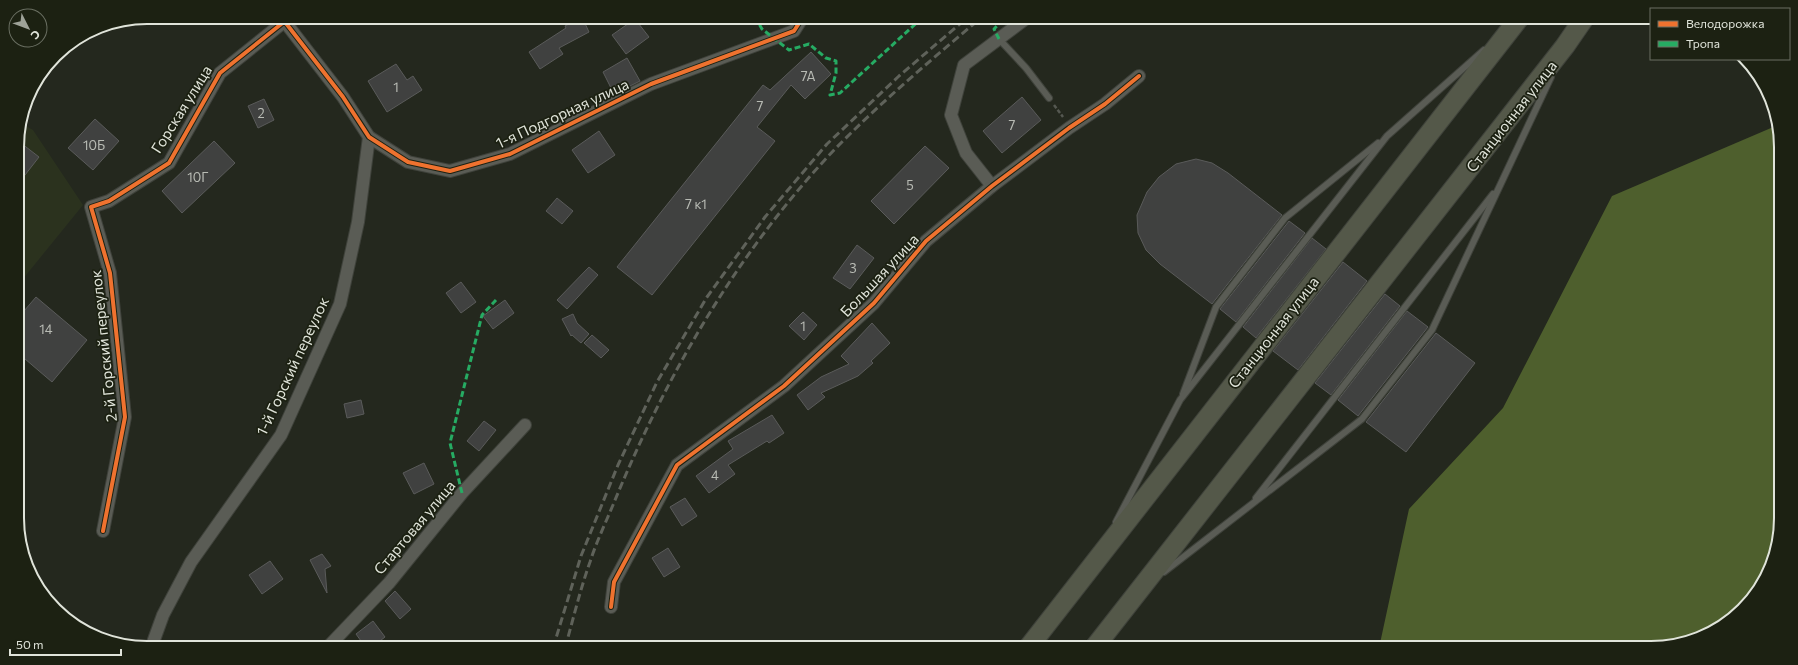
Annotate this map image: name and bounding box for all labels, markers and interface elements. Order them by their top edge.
north arrow [8,8,48,48]
legend [1650,8,1790,60]
text: Велодорожка [1686,16,1764,30]
text: С [28,28,43,43]
text: Тропа [1686,36,1720,50]
street label: Станционная улица [1462,57,1560,175]
street label: Горская улица [147,62,215,156]
house number: 7А [801,68,815,84]
street label: 1-я Подгорная улица [493,74,631,152]
house number: 1 [393,79,399,95]
house number: 7 [757,98,764,114]
house number: 2 [257,105,265,121]
house number: 7 [1009,117,1016,133]
house number: 10Б [83,137,105,153]
house number: 10Г [187,169,209,185]
house number: 5 [906,177,914,193]
house number: 7 к1 [685,196,707,212]
street label: Большая улица [836,230,922,320]
house number: 3 [849,260,857,276]
street label: 2-й Горский переулок [86,269,120,423]
street label: Станционная улица [1224,273,1322,391]
street label: 1-й Горский переулок [252,294,332,438]
house number: 1 [800,318,806,334]
house number: 14 [39,321,53,337]
house number: 4 [711,467,719,483]
street label: Стартовая улица [370,476,458,578]
scale bar [10,631,121,657]
text: 50 m [16,637,44,651]

